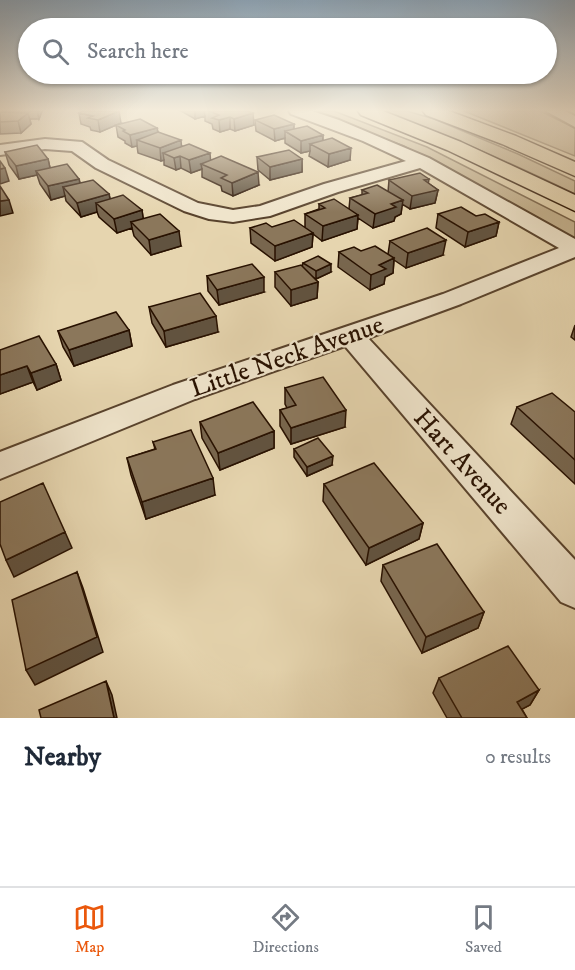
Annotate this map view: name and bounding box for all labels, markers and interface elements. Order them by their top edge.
search box [18,18,557,84]
icon: search [39,35,72,68]
text: Search here [87,38,189,65]
street label: Little Neck Avenue [186,308,388,406]
street label: Hart Avenue [406,402,518,522]
text: Nearby [24,741,101,774]
text: 0 results [485,745,551,770]
tab: Map [73,901,106,957]
tab: Directions [252,901,319,957]
tab: Saved [465,901,502,957]

